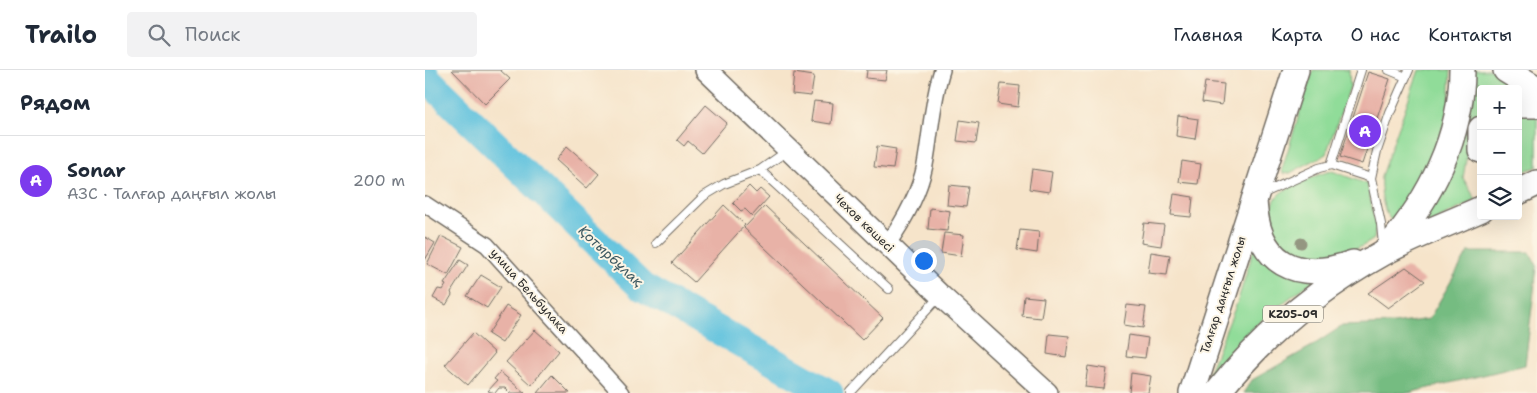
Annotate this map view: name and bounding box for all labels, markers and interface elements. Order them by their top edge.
search box [127,12,477,57]
text: Trailo [25,19,97,51]
icon: search [145,21,173,49]
text: Поиск [185,22,240,47]
text: Главная [1173,23,1243,47]
text: Карта [1271,23,1323,47]
text: О нас [1351,23,1400,47]
text: Контакты [1428,23,1512,47]
map controls [1477,85,1522,220]
button: + [1477,85,1522,130]
text: Рядом [20,89,90,117]
pin: A [1349,112,1381,150]
button: − [1477,130,1522,175]
text: Sonar [67,158,126,183]
text: A [30,170,42,191]
text: 200 m [353,170,405,191]
button: layers [1477,175,1522,220]
text: АЗС · Талғар даңғыл жолы [67,183,276,204]
street label: Чехов көшесі [831,190,897,256]
water label: Қотырбұлақ [575,221,647,291]
street label: Талғар даңғыл жолы [1196,234,1250,356]
street label: улица Бельбулака [486,245,572,337]
your location [911,248,937,274]
road number: KZ05-09 [1263,305,1323,322]

